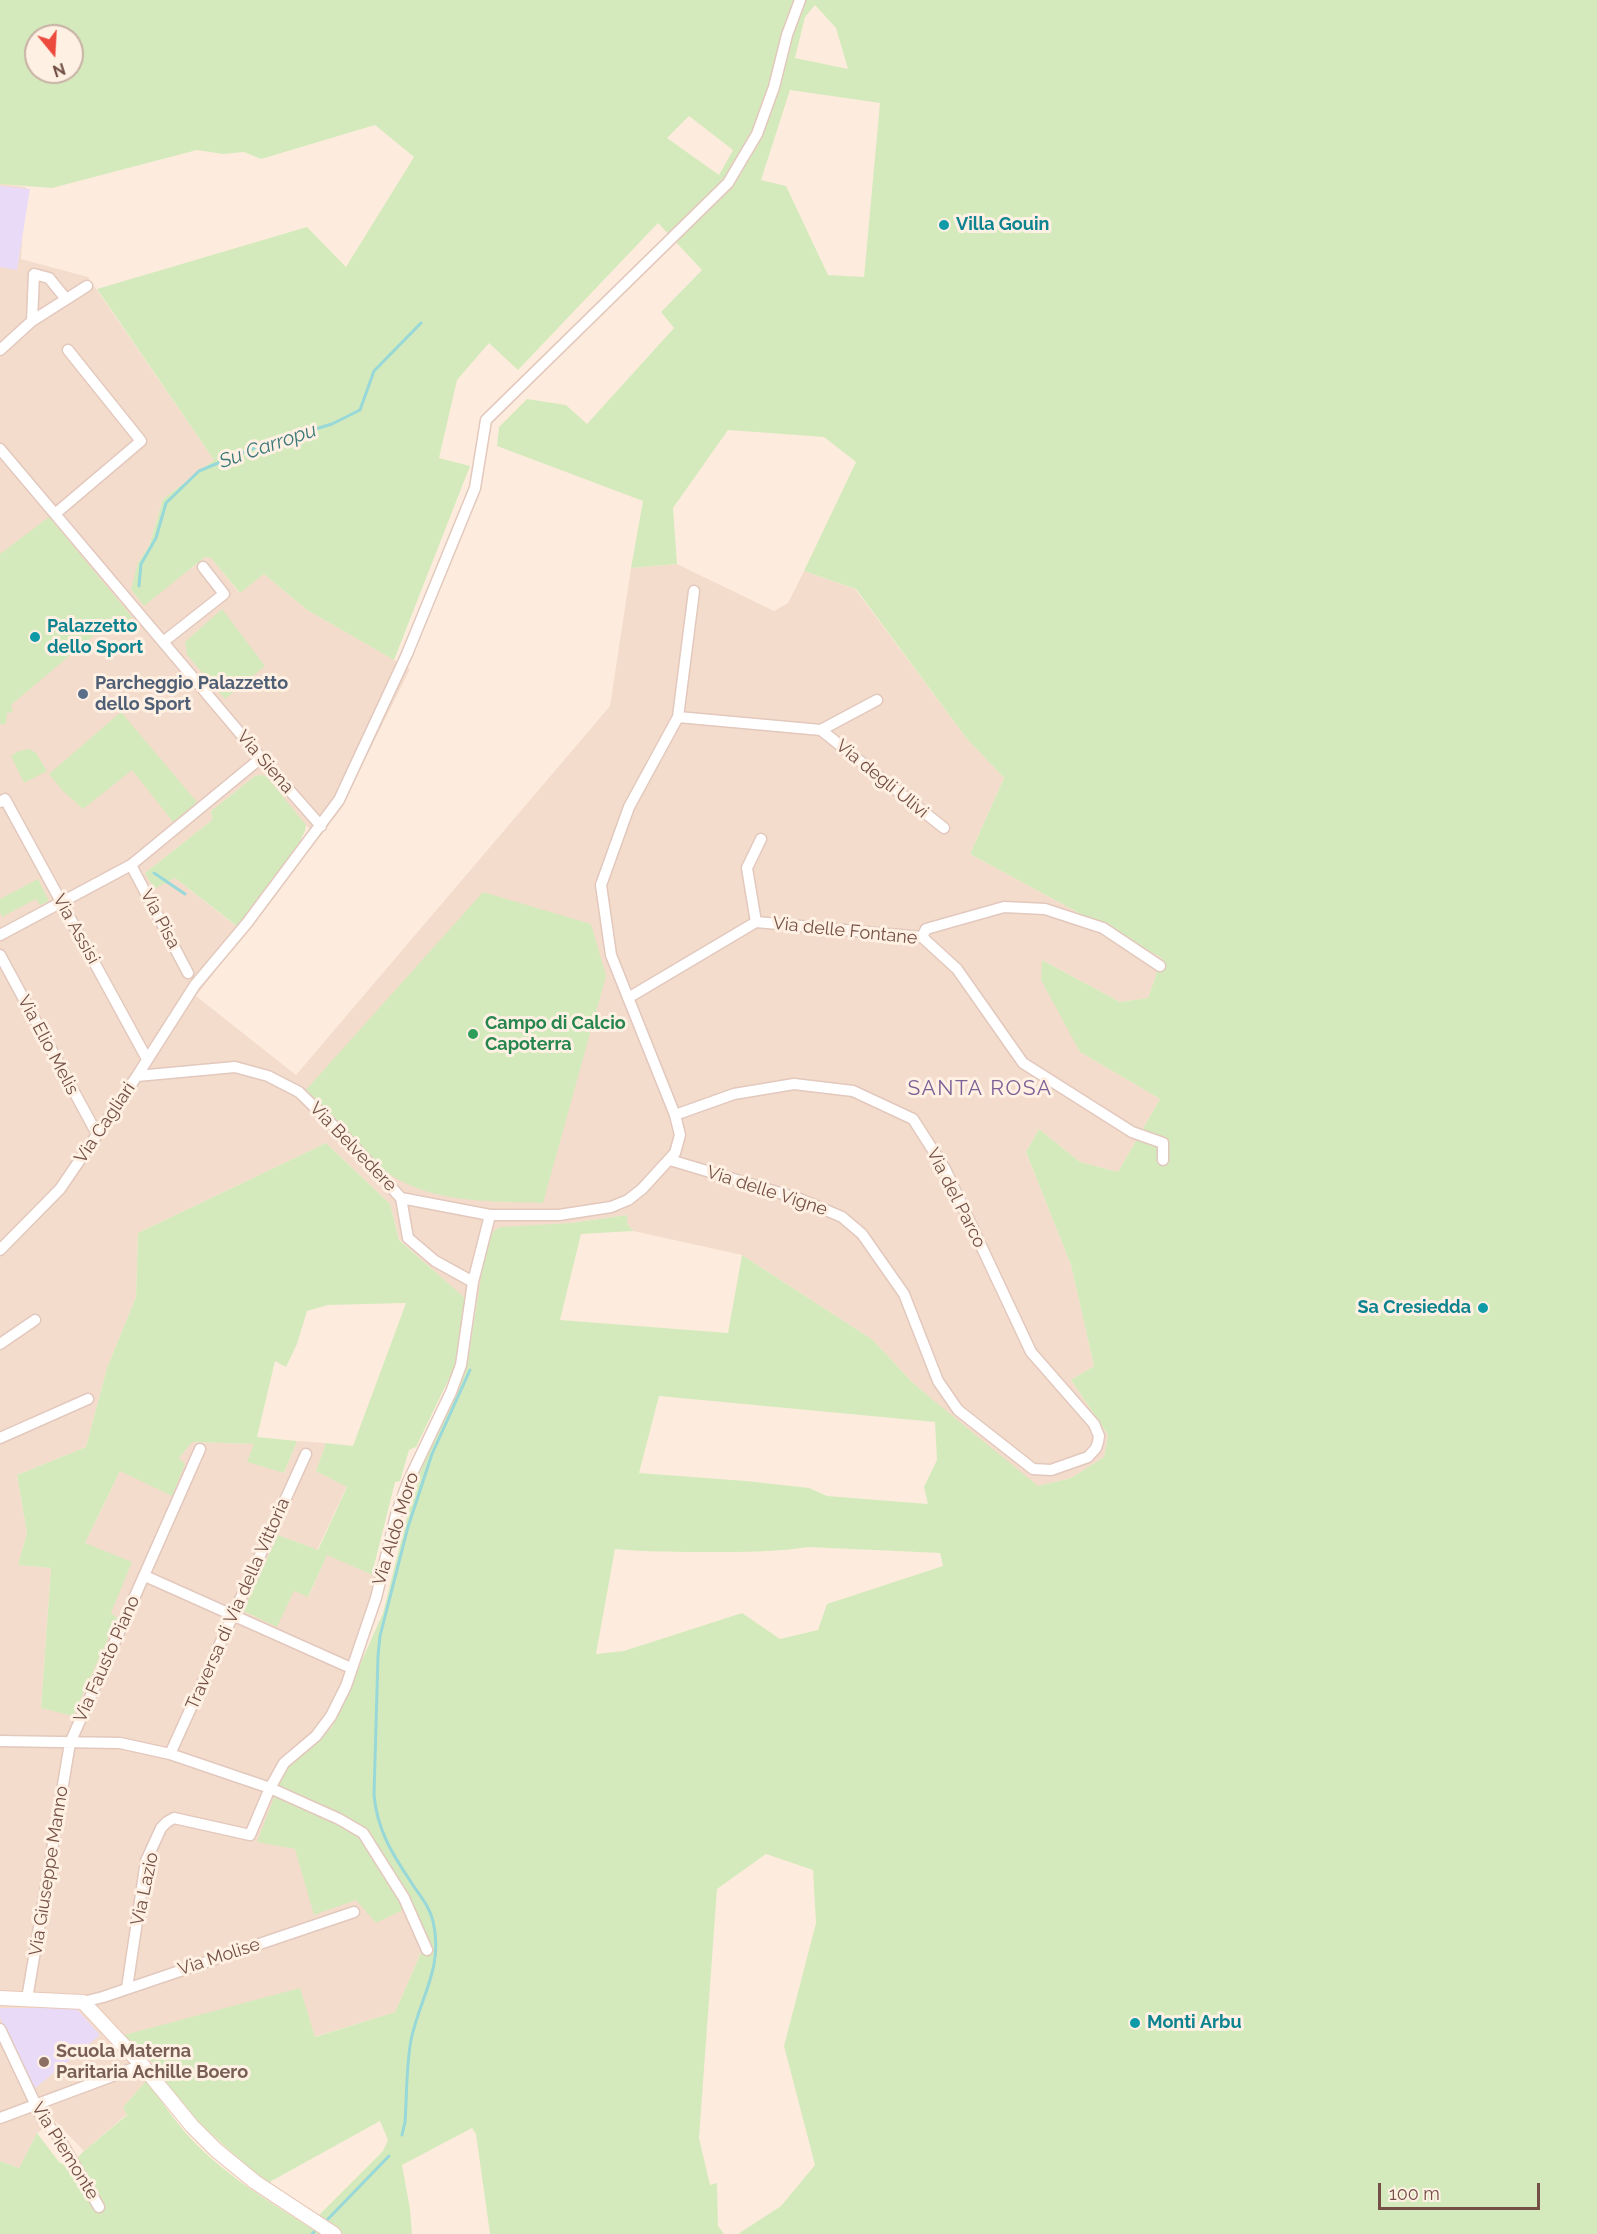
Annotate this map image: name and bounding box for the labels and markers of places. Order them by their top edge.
place label: Villa Gouin [956,214,1049,236]
marker: Villa Gouin [937,218,951,232]
place label: Palazzetto dello Sport [47,616,143,658]
marker: Palazzetto dello Sport [28,630,42,644]
place label: Parcheggio Palazzetto dello Sport [95,673,288,716]
marker: Parcheggio Palazzetto dello Sport [76,687,90,701]
place label: Campo di Calcio Capoterra [485,1013,626,1056]
marker: Campo di Calcio Capoterra [466,1027,480,1041]
place label: Sa Cresiedda [1358,1297,1471,1319]
marker: Sa Cresiedda [1476,1301,1490,1315]
place label: Monti Arbu [1147,2012,1242,2034]
marker: Monti Arbu [1128,2016,1142,2030]
place label: Scuola Materna Paritaria Achille Boero [56,2041,248,2084]
marker: Scuola Materna Paritaria Achille Boero [37,2055,51,2069]

